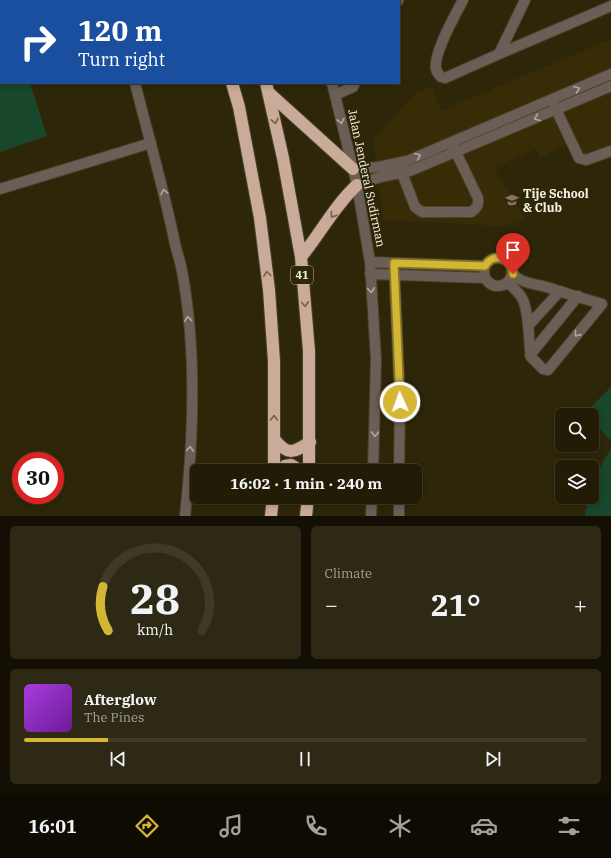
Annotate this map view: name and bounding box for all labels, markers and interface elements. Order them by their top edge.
text: 120 m [78,12,162,49]
icon: right [12,16,64,68]
text: Turn right [78,48,165,71]
one-way arrow [572,86,580,94]
street label: Jalan Jenderal Sudirman [345,108,389,249]
one-way arrow [533,114,540,122]
one-way arrow [270,118,279,124]
one-way arrow [337,118,345,124]
one-way arrow [414,153,422,161]
place label: Tije School & Club [523,186,589,215]
one-way arrow [160,189,168,195]
school or university icon: Tije School & Club [504,192,520,208]
one-way arrow [331,211,338,218]
pin [496,233,530,274]
icon: arrive [502,239,524,261]
road number: 41 [291,266,313,284]
one-way arrow [263,271,272,277]
one-way arrow [367,287,376,293]
one-way arrow [300,301,309,307]
one-way arrow [184,316,193,322]
one-way arrow [575,330,582,337]
position arrow [379,381,421,423]
map controls [555,408,599,504]
button: search [555,408,599,452]
one-way arrow [270,415,278,421]
one-way arrow [371,431,379,437]
one-way arrow [185,446,194,452]
speed limit sign: 30 [12,452,64,504]
button: layers [555,460,599,504]
text: 16:02 · 1 min · 240 m [230,474,382,493]
text: Climate [325,565,372,582]
text: 28 [130,570,180,624]
text: 21° [431,585,481,624]
text: − [325,590,338,619]
text: + [574,590,587,619]
text: km/h [137,619,173,638]
text: Afterglow [84,690,157,709]
text: The Pines [84,709,144,726]
icon: previous [107,748,129,770]
icon: pause [294,748,316,770]
icon: next [482,748,504,770]
icon: directions [133,812,161,840]
icon: music [217,812,245,840]
icon: phone [302,812,330,840]
icon: climate [386,812,414,840]
icon: car [470,812,498,840]
icon: filters [555,812,583,840]
text: 16:01 [28,815,77,838]

